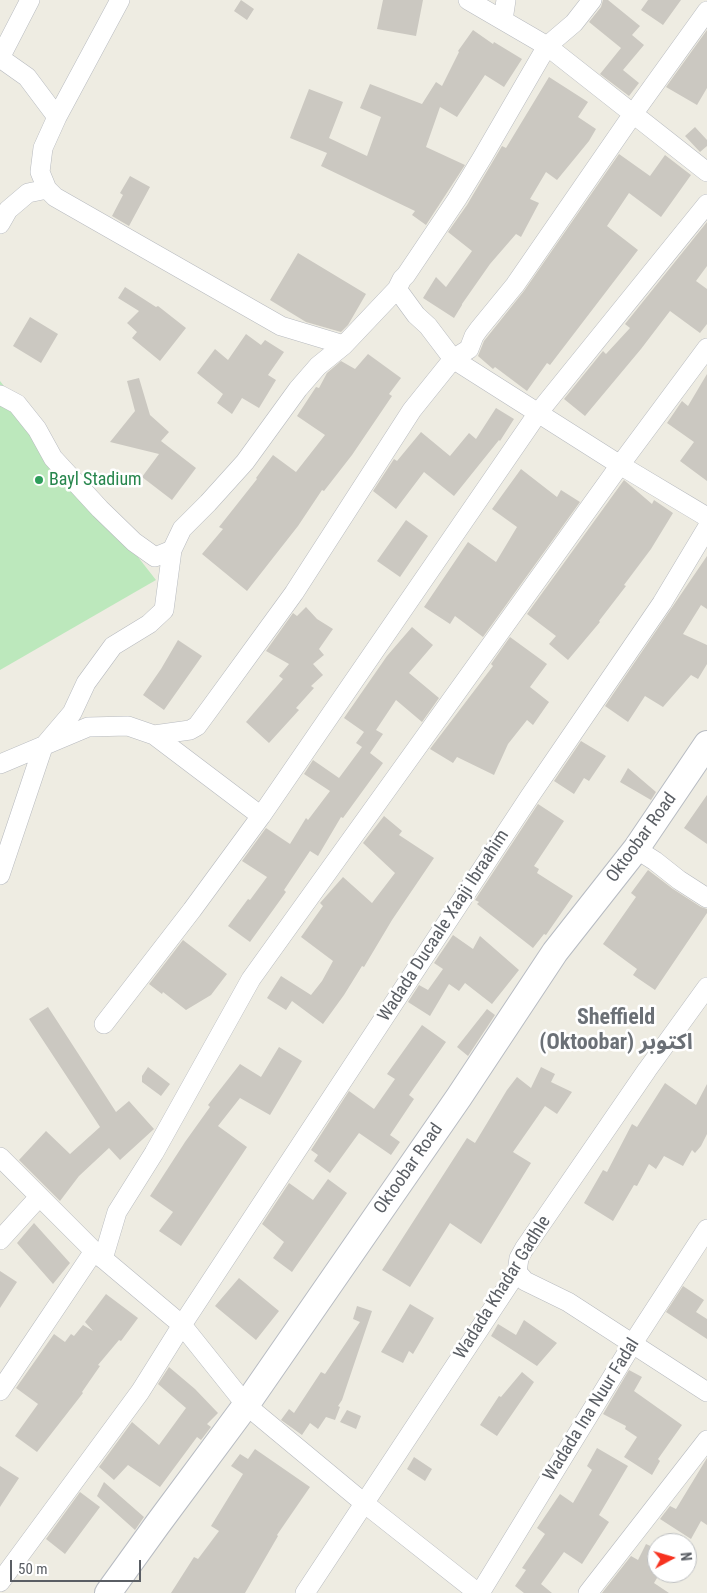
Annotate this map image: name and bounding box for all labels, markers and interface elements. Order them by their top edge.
place label: Bayl Stadium [49,469,142,491]
marker: Bayl Stadium [33,474,45,486]
street label: Oktoobar Road [602,789,682,887]
street label: Wadada Ducaale Xaaji Ibraahim [374,826,514,1026]
district label: Sheffield (Oktoobar) اكتوبر [539,1005,693,1056]
street label: Oktoobar Road [370,1120,448,1218]
street label: Wadada Khadar Gadhle [450,1212,556,1364]
street label: Wadada Ina Nuur Fadal [539,1335,645,1485]
north arrow [647,1533,697,1583]
scale bar [12,1550,144,1582]
text: N [678,1551,694,1562]
text: 50 m [18,1560,48,1578]

